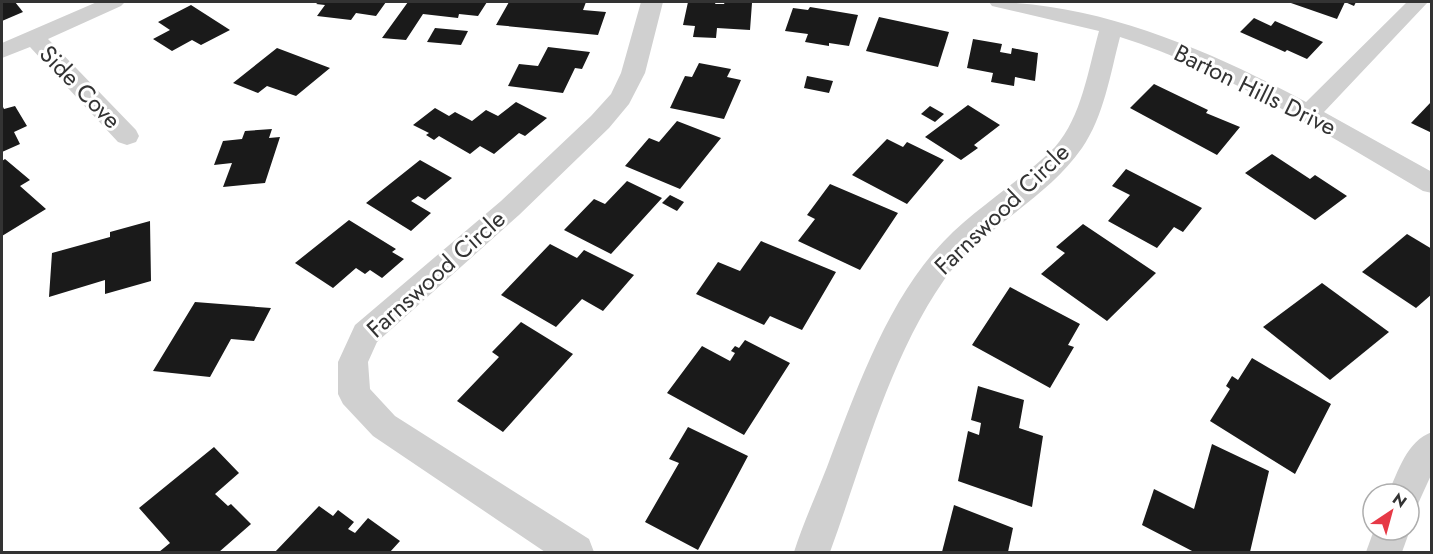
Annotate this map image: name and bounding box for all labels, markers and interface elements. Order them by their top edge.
street label: Barton Hills Drive [1168,35,1342,144]
street label: Side Cove [32,37,129,136]
street label: Farnswood Circle [926,135,1077,282]
street label: Farnswood Circle [358,202,513,346]
north arrow [1361,482,1421,542]
text: N [1388,487,1411,513]

